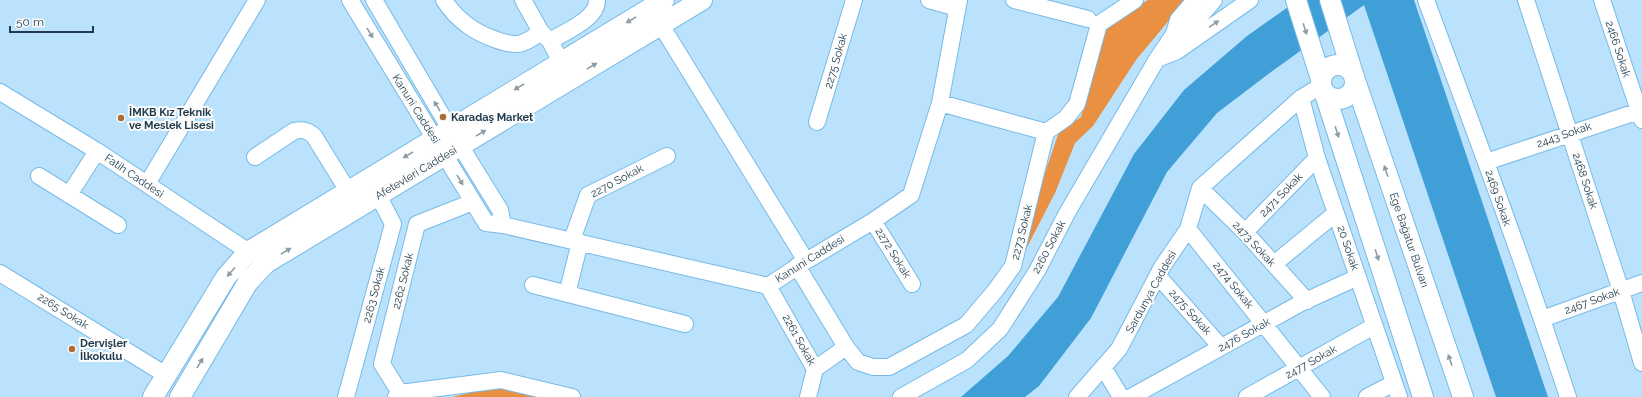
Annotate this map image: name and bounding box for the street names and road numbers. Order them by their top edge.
street label: 2466 Sokak [1603,19,1633,79]
street label: 2275 Sokak [822,32,850,90]
street label: Kanuni Caddesi [390,72,442,146]
street label: 2443 Sokak [1535,119,1593,150]
street label: Afetevleri Caddesi [373,144,459,202]
street label: Fatih Caddesi [102,151,166,201]
street label: 2468 Sokak [1570,151,1600,211]
street label: 2270 Sokak [588,162,646,200]
street label: 2469 Sokak [1482,168,1514,228]
street label: 2471 Sokak [1257,170,1305,220]
street label: Ege Bağatur Bulvarı [1387,191,1431,289]
street label: 2273 Sokak [1009,203,1035,261]
street label: 2260 Sokak [1030,218,1069,276]
street label: 2473 Sokak [1230,219,1278,269]
street label: 20 Sokak [1334,224,1362,272]
street label: 2272 Sokak [872,225,914,281]
street label: Kanuni Caddesi [773,233,847,285]
street label: Sardunya Caddesi [1123,249,1179,335]
street label: 2262 Sokak [390,251,416,310]
street label: 2474 Sokak [1210,259,1256,311]
street label: 2263 Sokak [360,265,388,325]
street label: 2467 Sokak [1563,285,1622,317]
street label: 2475 Sokak [1166,286,1214,338]
street label: 2265 Sokak [35,290,91,332]
street label: 2261 Sokak [780,312,818,368]
street label: 2476 Sokak [1216,315,1273,355]
street label: 2477 Sokak [1283,342,1339,382]

